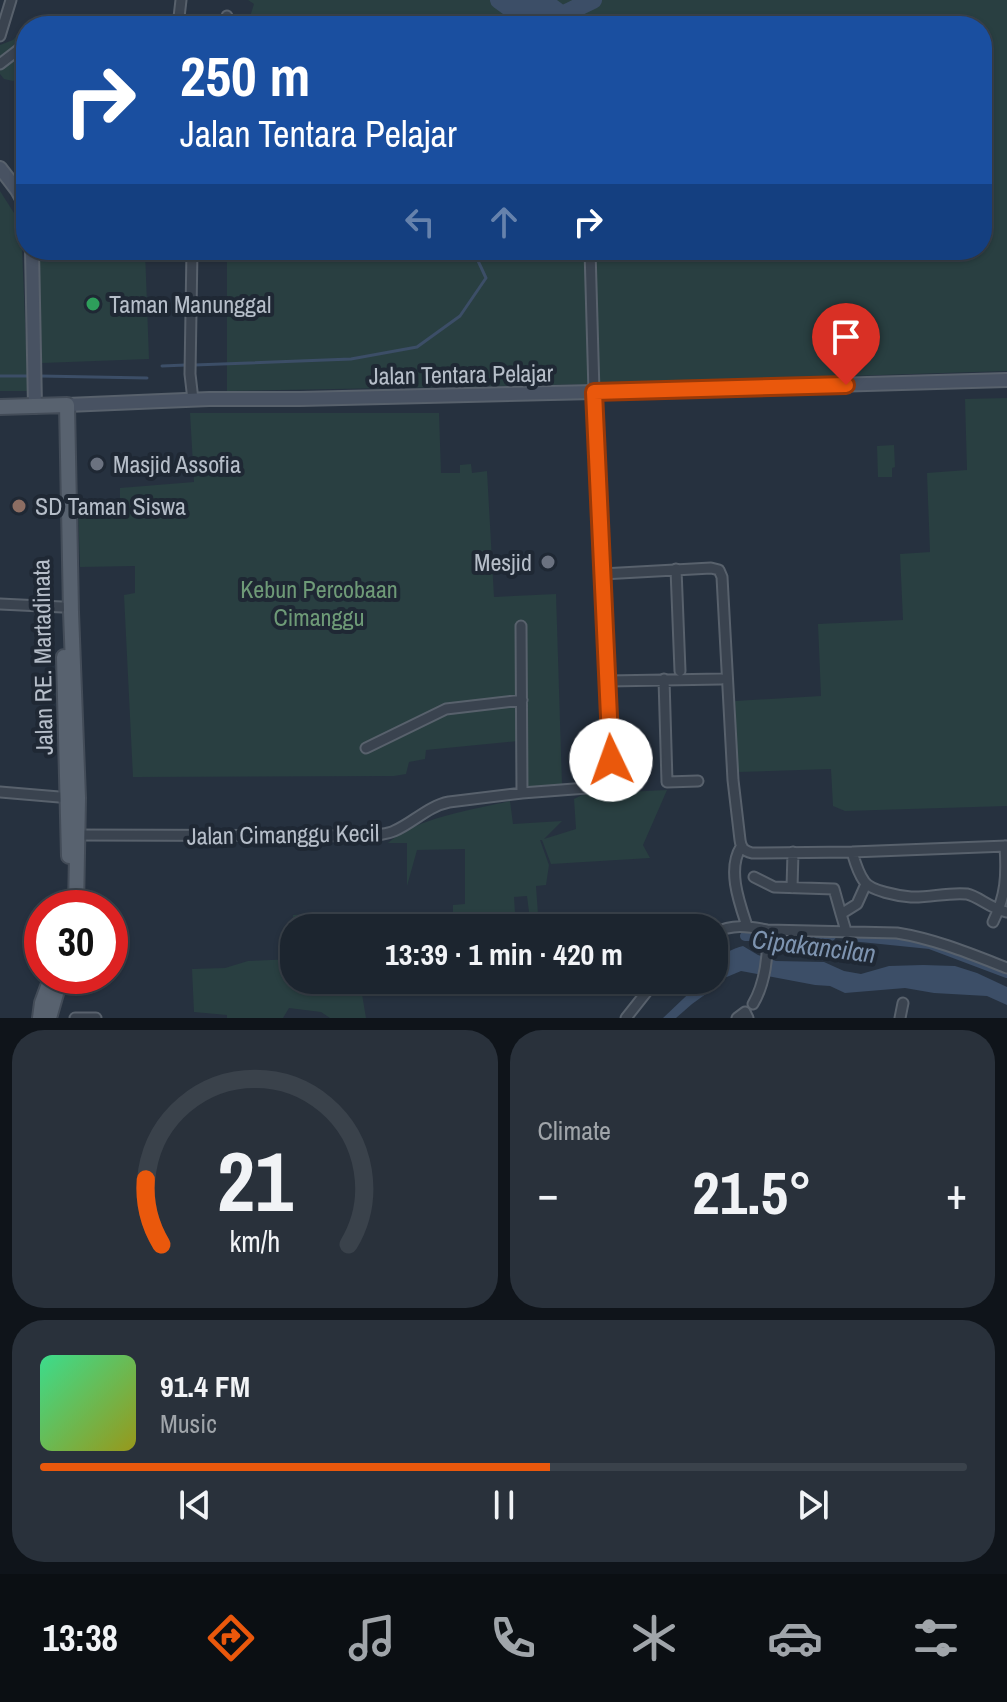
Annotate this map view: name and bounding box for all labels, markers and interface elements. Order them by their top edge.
text: 250 m [180,38,310,113]
icon: right [48,48,152,152]
text: Jalan Tentara Pelajar [180,110,457,158]
icon: left [398,200,442,244]
icon: ahead [482,200,526,244]
icon: right [566,200,610,244]
place label: Taman Manunggal [109,288,271,320]
marker: Taman Manunggal [84,295,102,313]
pin [812,303,880,385]
icon: arrive [824,315,868,359]
street label: Jalan Tentara Pelajar [368,356,554,392]
place label: Masjid Assofia [113,448,241,480]
marker: Masjid Assofia [88,455,106,473]
place label: SD Taman Siswa [35,490,186,522]
marker: SD Taman Siswa [10,497,28,515]
place label: Mesjid [474,546,532,578]
marker: Mesjid [539,553,557,571]
street label: Jalan RE. Martadinata [24,559,60,755]
park label: Kebun Percobaan Cimanggu [240,573,398,633]
position arrow [569,718,653,802]
street label: Jalan Cimanggu Kecil [186,816,380,852]
speed limit sign: 30 [24,890,128,994]
water label: Cipakancilan [750,921,878,971]
text: 13:39 · 1 min · 420 m [385,934,623,974]
text: Climate [538,1113,611,1148]
text: 21 [217,1125,293,1237]
text: 21.5° [692,1152,812,1233]
text: − [538,1163,559,1223]
text: + [946,1163,967,1223]
text: km/h [229,1222,280,1261]
text: 91.4 FM [160,1366,250,1406]
text: Music [160,1406,217,1441]
icon: previous [173,1483,217,1527]
icon: pause [482,1483,526,1527]
icon: next [791,1483,835,1527]
icon: directions [203,1610,259,1666]
icon: music [344,1610,400,1666]
icon: phone [485,1610,541,1666]
icon: climate [626,1610,682,1666]
icon: car [767,1610,823,1666]
icon: filters [908,1610,964,1666]
text: 13:38 [43,1614,118,1662]

